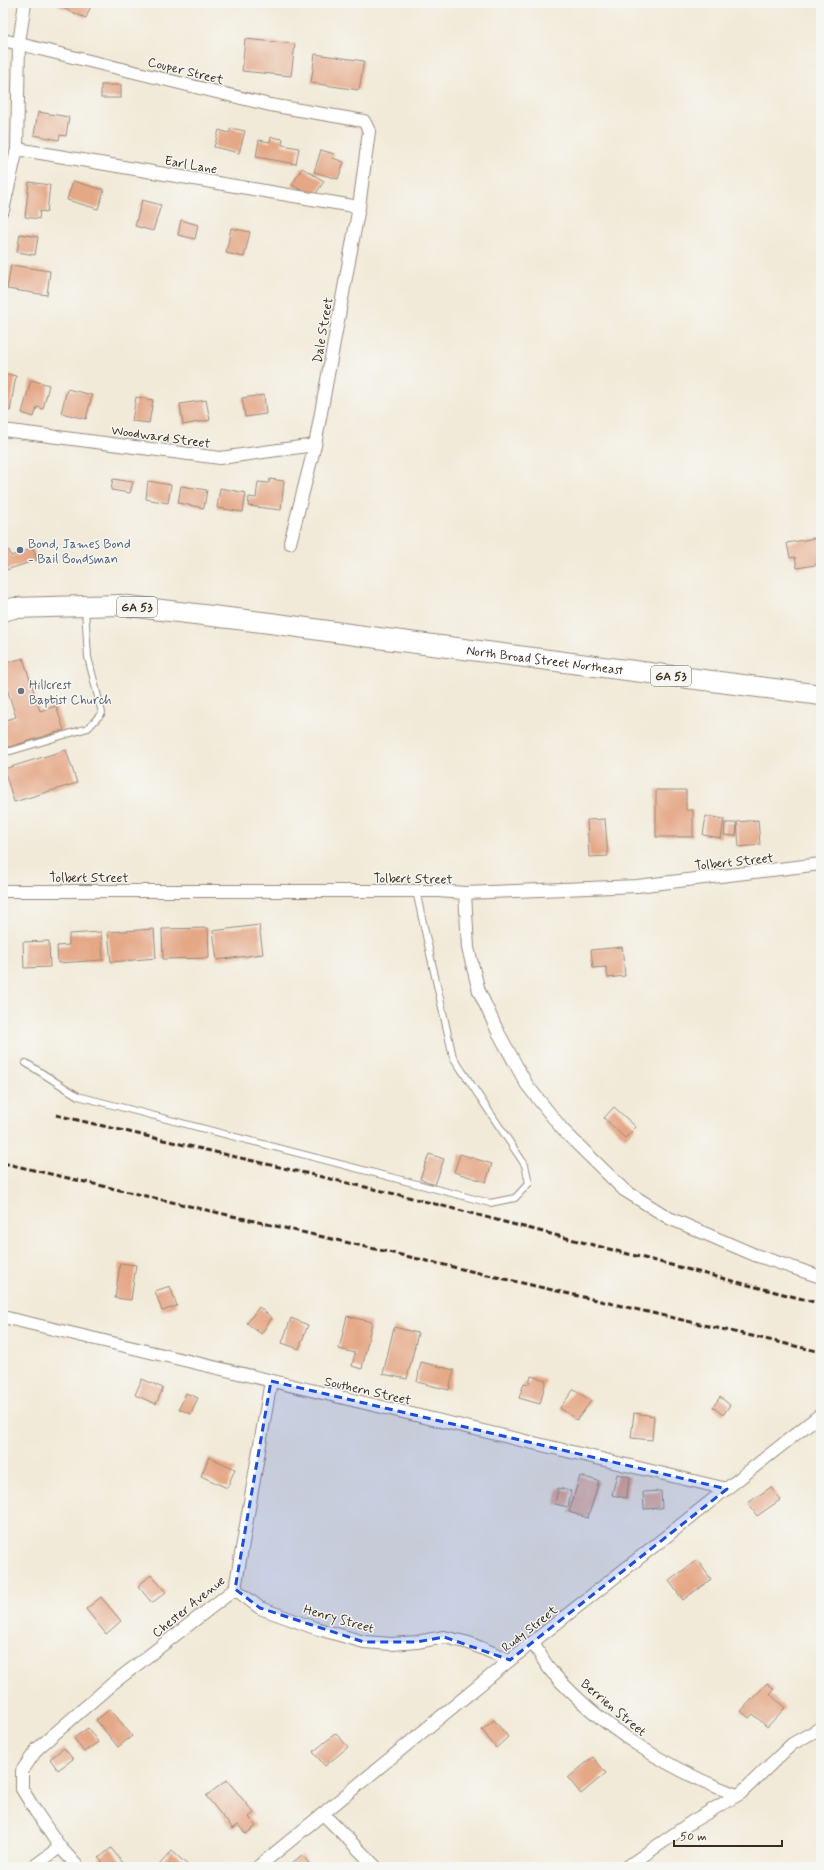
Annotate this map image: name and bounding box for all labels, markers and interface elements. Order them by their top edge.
street label: Couper Street [146,54,226,89]
street label: Earl Lane [163,153,218,178]
street label: Dale Street [309,296,338,364]
street label: Woodward Street [110,422,212,453]
place label: Bond, James Bond - Bail Bondsman [28,536,131,568]
marker: Bond, James Bond - Bail Bondsman [15,545,25,555]
road number: GA 53 [117,597,157,617]
street label: North Broad Street Northeast [465,642,624,680]
road number: GA 53 [651,666,691,686]
place label: Hillcrest Baptist Church [29,677,112,709]
marker: Hillcrest Baptist Church [16,686,26,696]
street label: Tolbert Street [694,850,774,875]
street label: Tolbert Street [49,870,129,887]
street label: Tolbert Street [373,870,453,889]
street label: Southern Street [323,1373,413,1410]
street label: Chester Avenue [149,1572,229,1642]
street label: Henry Street [301,1601,376,1638]
street label: Rudy Street [498,1602,562,1656]
street label: Berrien Street [577,1676,649,1741]
scale bar [674,1822,782,1848]
text: 50 m [680,1829,707,1845]

